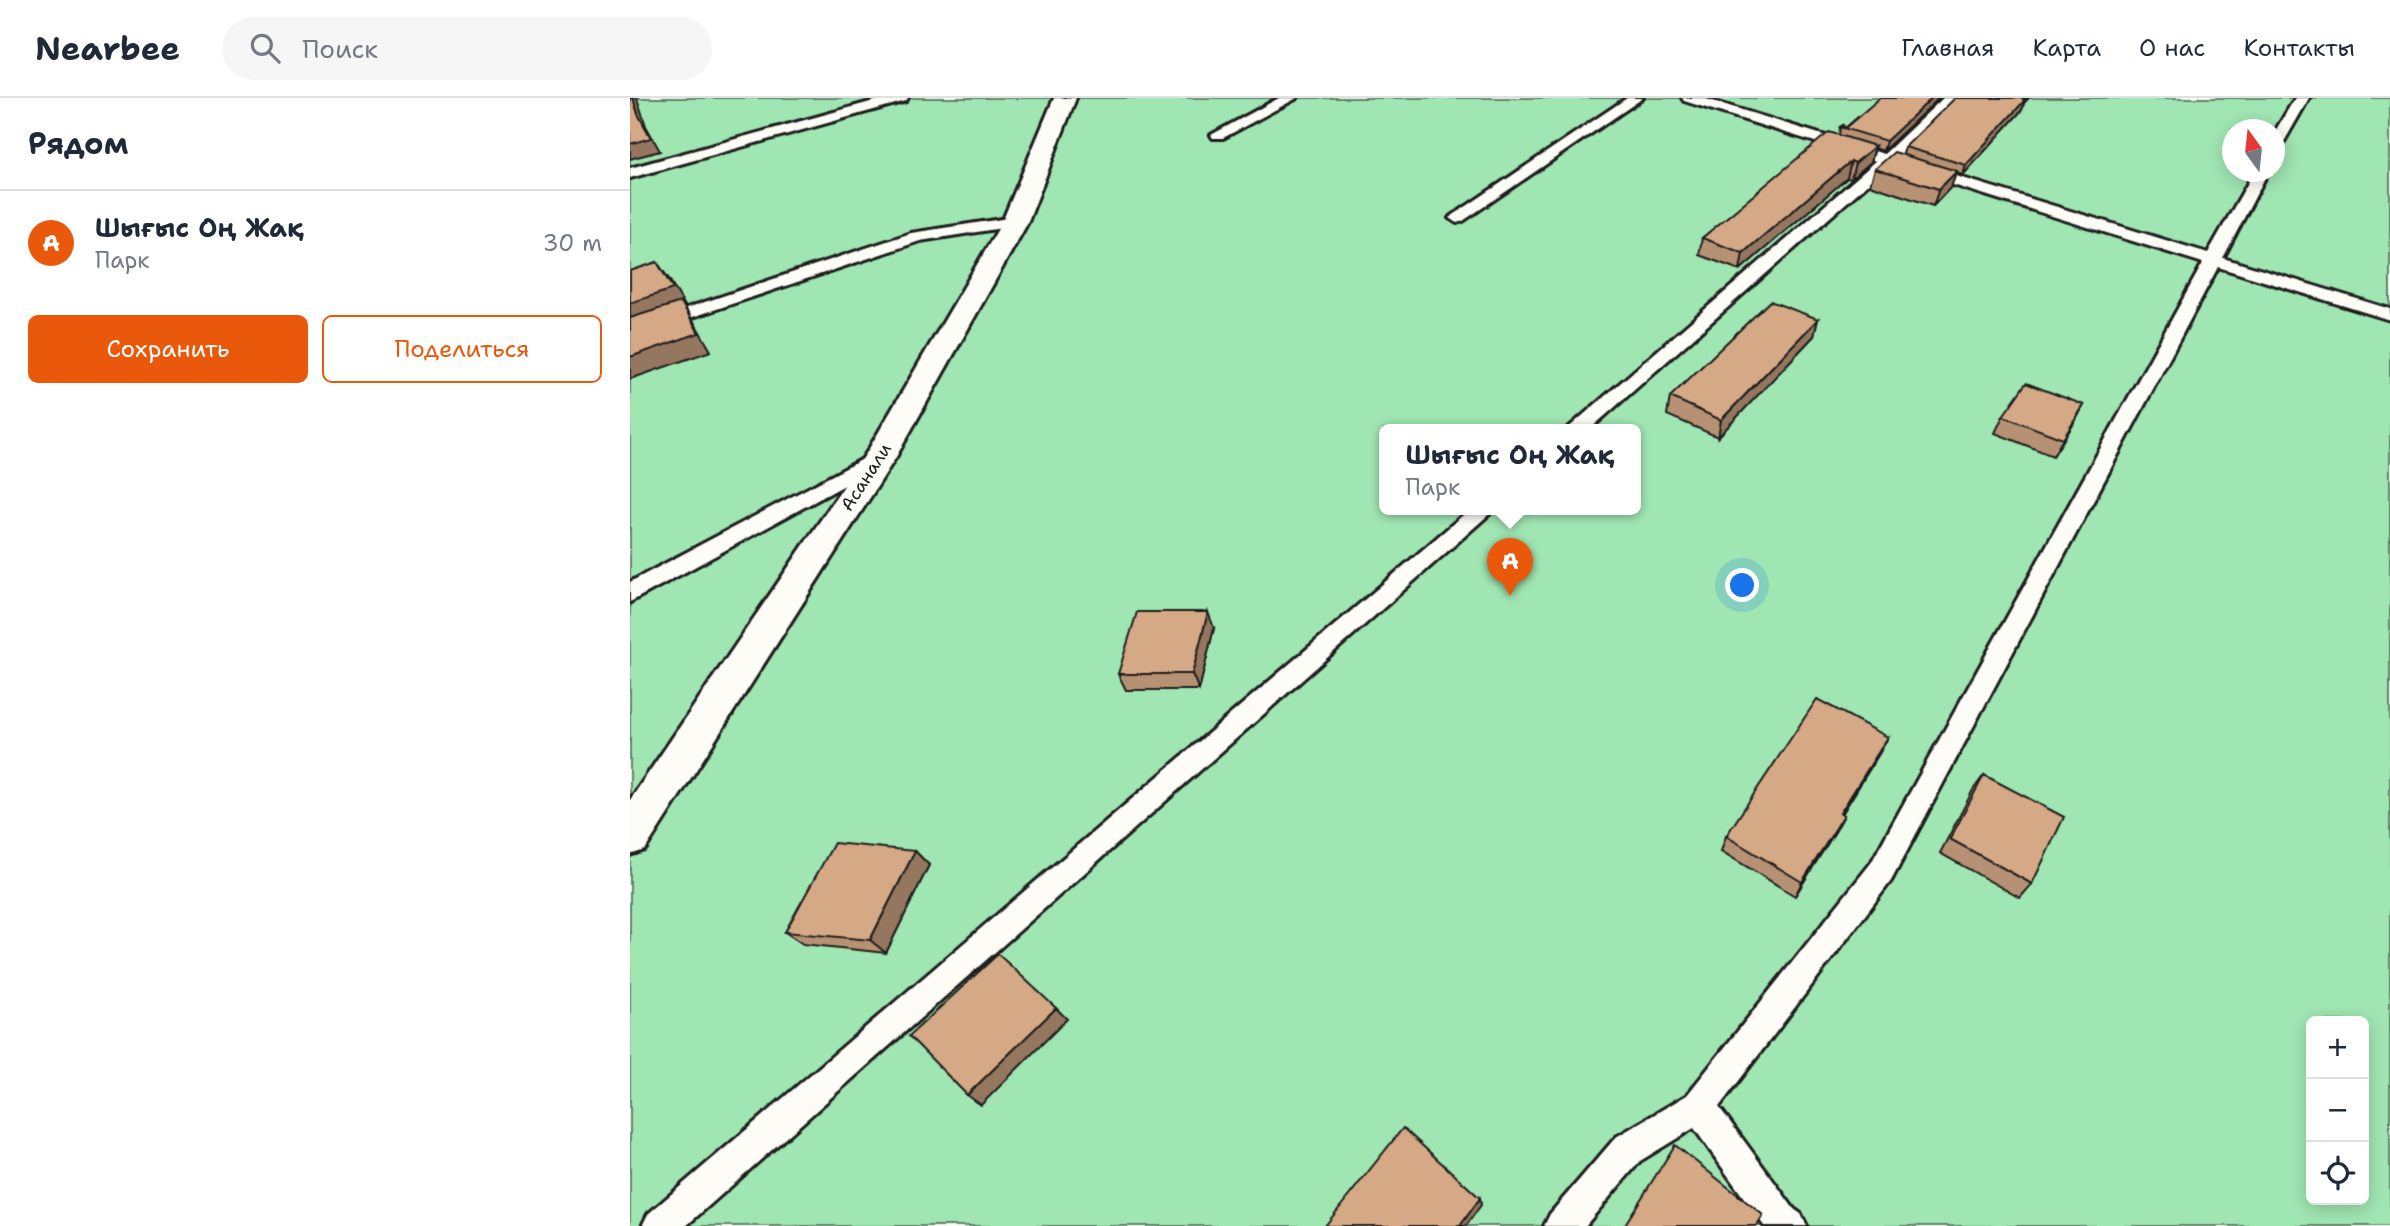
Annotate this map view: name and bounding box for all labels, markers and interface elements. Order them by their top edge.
search box [222,17,712,80]
text: Nearbee [35,26,180,71]
icon: search [246,29,284,67]
text: Поиск [302,31,378,66]
text: Главная [1901,32,1994,64]
text: Карта [2032,32,2101,64]
text: О нас [2139,32,2205,64]
text: Контакты [2243,32,2355,64]
north arrow [2222,119,2285,182]
text: Рядом [28,123,128,164]
text: Шығыс Оң Жақ [95,210,304,245]
text: A [42,228,60,258]
text: 30 m [543,228,602,258]
text: Парк [95,245,150,275]
button: Сохранить [28,315,308,383]
button: Поделиться [322,315,602,383]
popup [1379,424,1641,515]
text: Шығыс Оң Жақ [1406,437,1614,472]
street label: Асанали [835,438,897,516]
text: Парк [1406,472,1460,502]
pin: A [1487,538,1533,596]
your location [1725,568,1759,602]
map controls [2306,1016,2369,1205]
button: + [2306,1016,2369,1079]
button: − [2306,1079,2369,1142]
button: locate [2306,1142,2369,1205]

